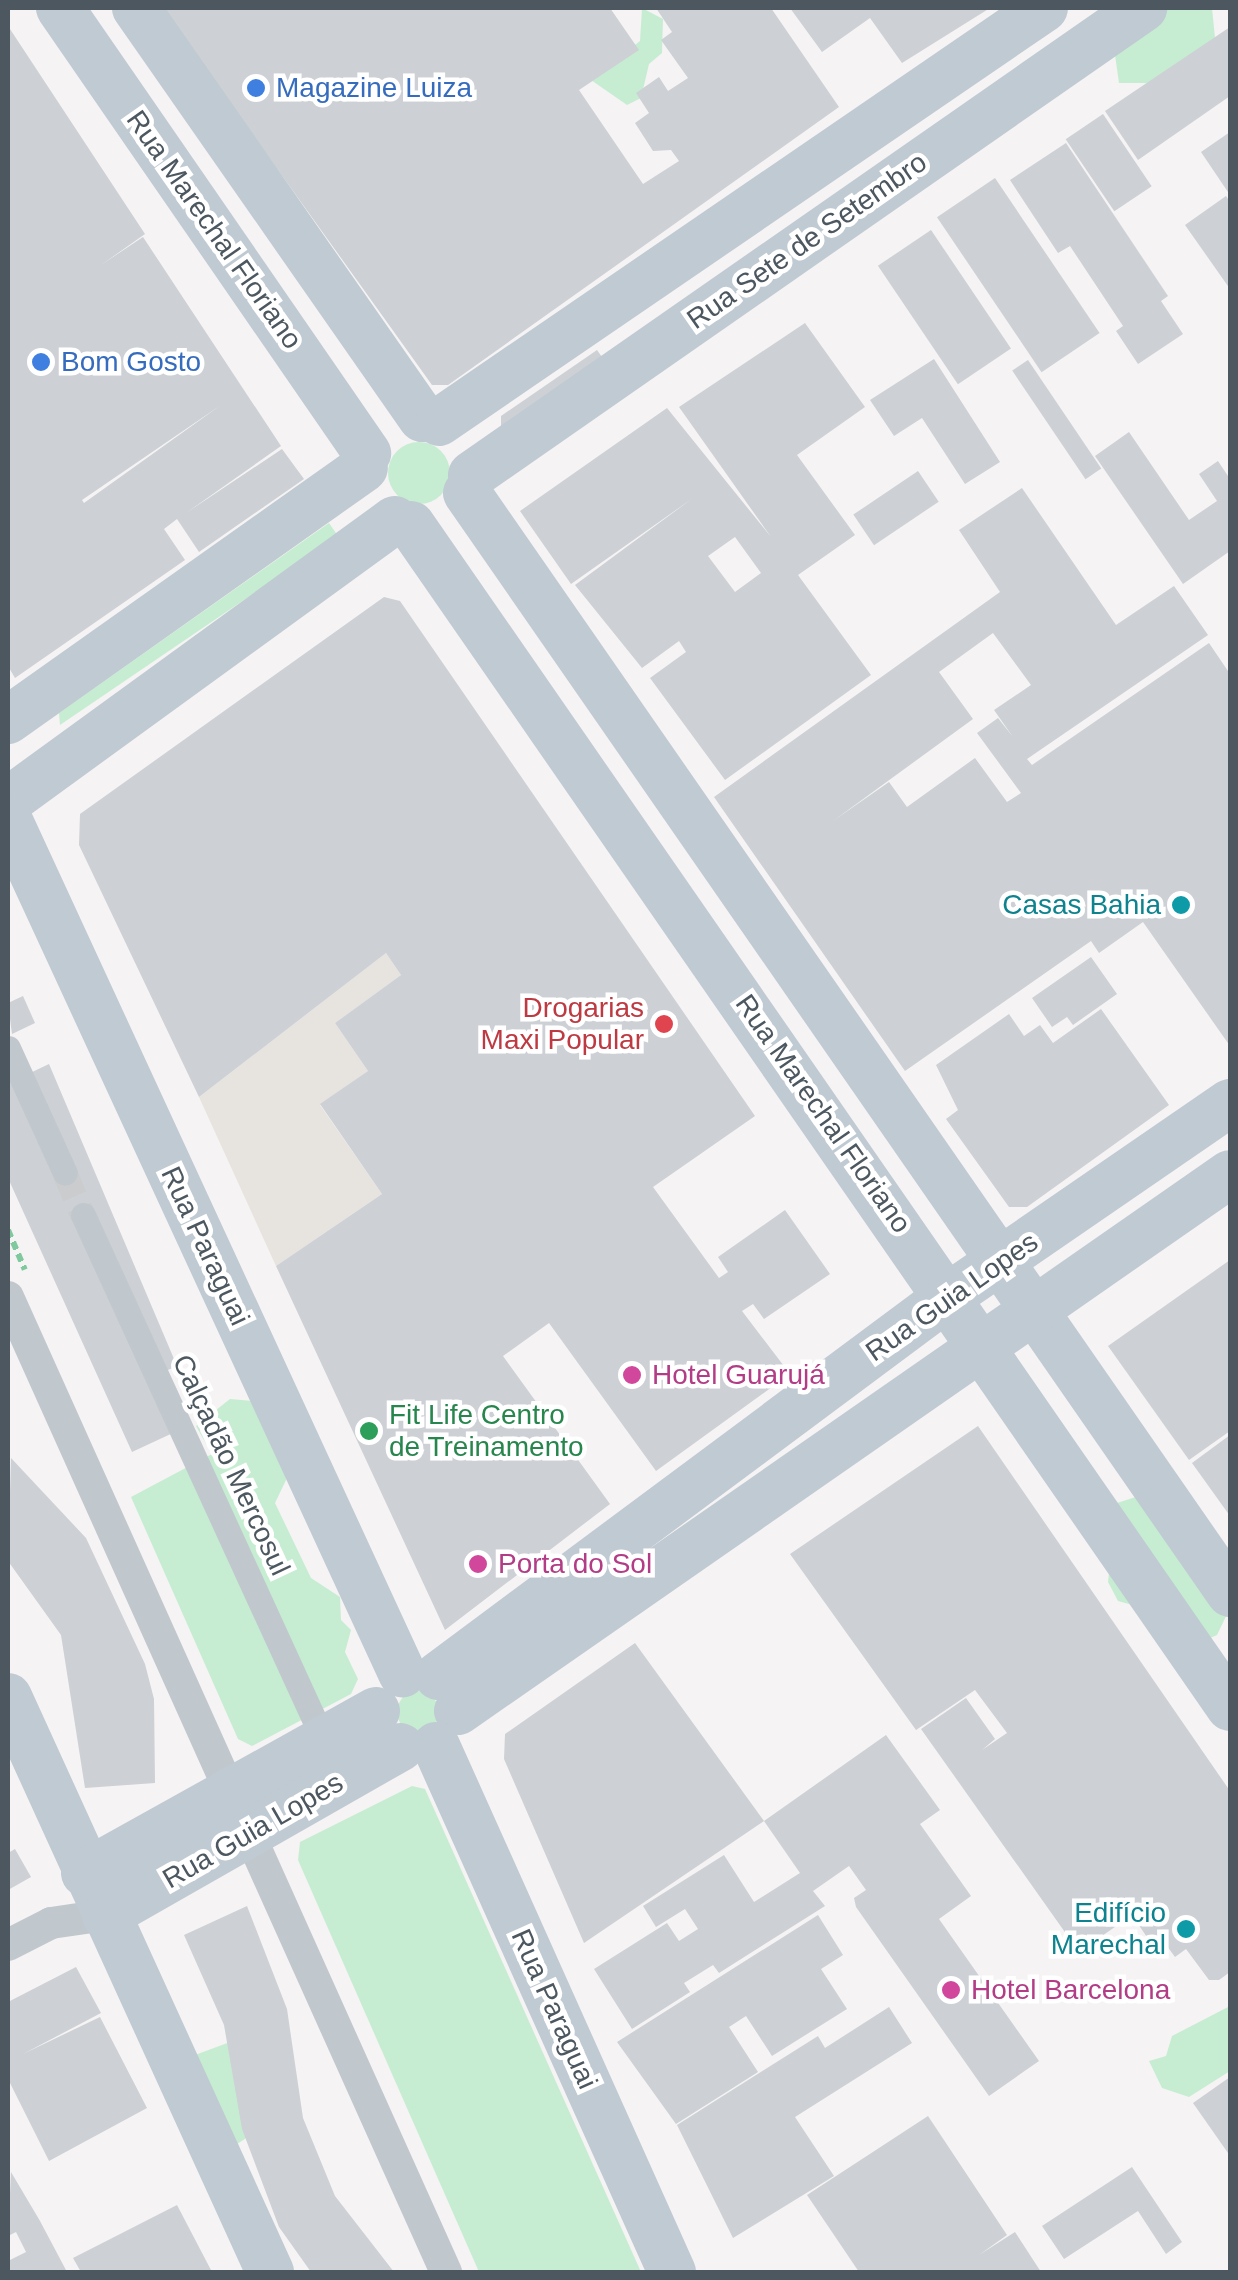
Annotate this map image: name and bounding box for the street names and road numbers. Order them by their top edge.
street label: Rua Marechal Floriano [119,104,309,356]
street label: Rua Sete de Setembro [681,146,933,336]
street label: Rua Marechal Floriano [728,988,918,1240]
street label: Rua Paraguai [154,1161,256,1331]
street label: Rua Guia Lopes [859,1225,1045,1369]
street label: Calçadão Mercosul [165,1349,297,1581]
street label: Rua Guia Lopes [157,1766,349,1896]
street label: Rua Paraguai [504,1924,604,2094]

